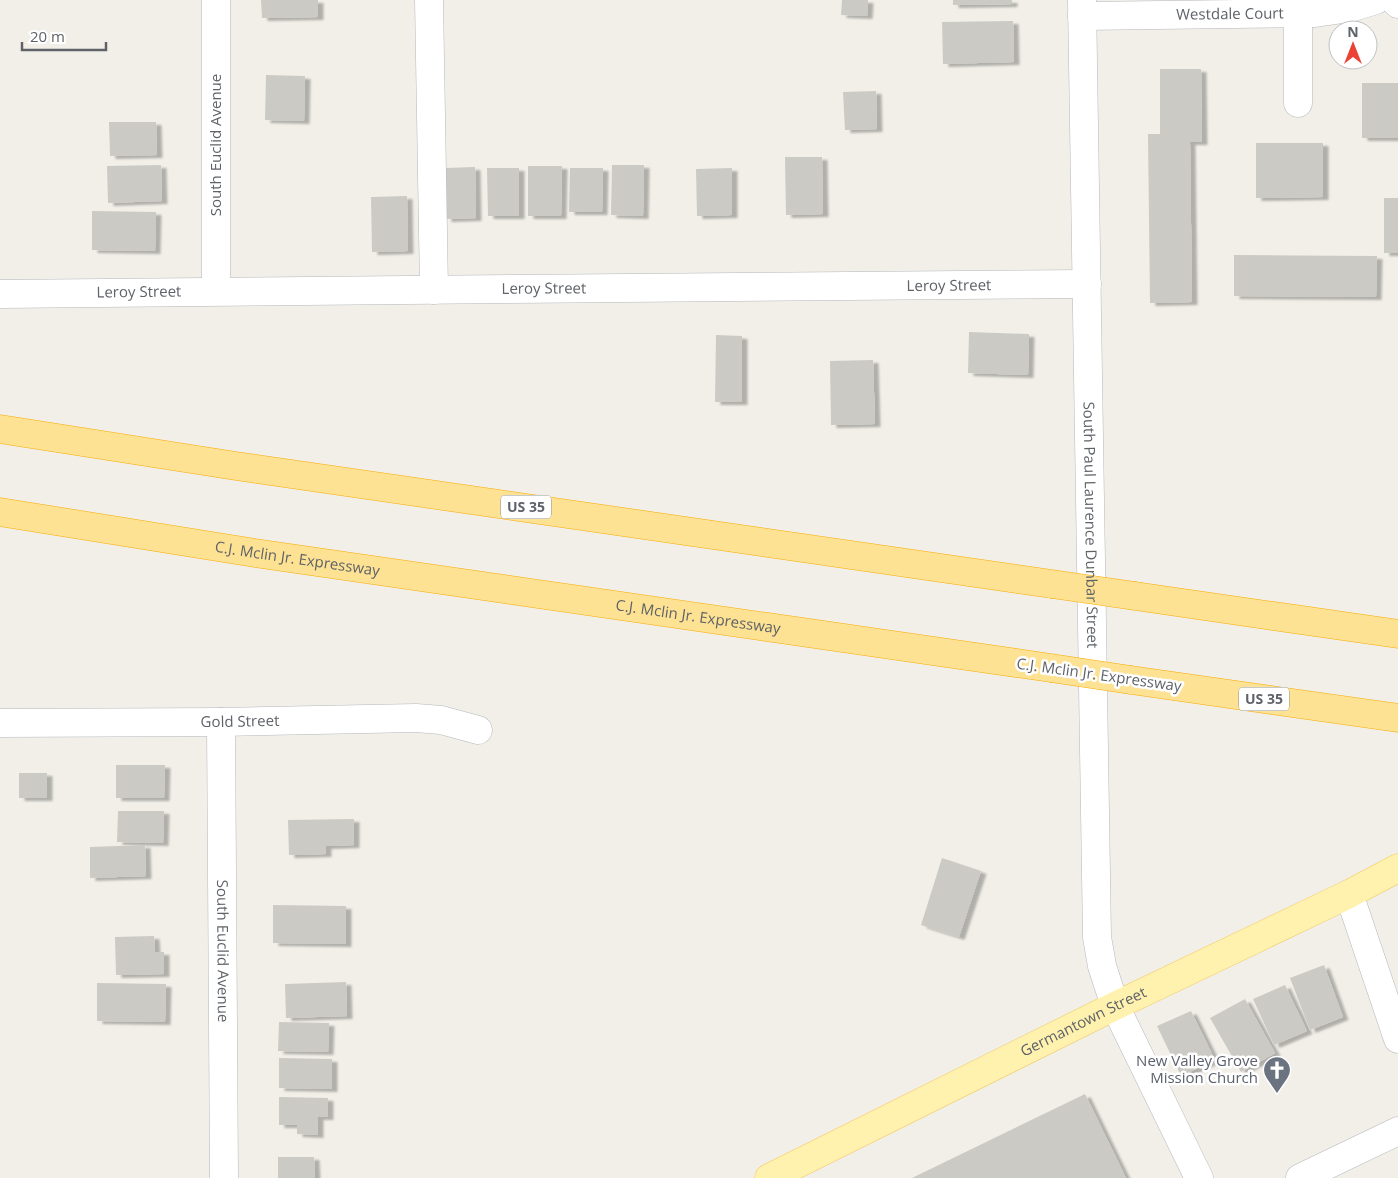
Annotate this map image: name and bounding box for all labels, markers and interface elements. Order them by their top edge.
street label: Westdale Court [1176,2,1284,24]
scale bar [22,20,106,52]
north arrow [1328,20,1378,70]
text: N [1347,22,1359,41]
text: 20 m [30,26,65,46]
street label: South Euclid Avenue [205,74,225,216]
street label: Leroy Street [906,274,992,295]
street label: Leroy Street [501,277,586,298]
street label: Leroy Street [96,281,181,302]
street label: South Paul Laurence Dunbar Street [1079,401,1103,648]
road number: US 35 [501,496,551,518]
street label: C.J. Mclin Jr. Expressway [214,536,382,580]
street label: C.J. Mclin Jr. Expressway [614,594,783,638]
street label: C.J. Mclin Jr. Expressway [1015,653,1183,696]
road number: US 35 [1239,688,1289,711]
street label: Gold Street [201,710,280,731]
street label: South Euclid Avenue [213,880,234,1022]
street label: Germantown Street [1017,982,1149,1061]
place label: New Valley Grove Mission Church [1136,1050,1258,1087]
church icon: New Valley Grove Mission Church [1262,1055,1292,1094]

